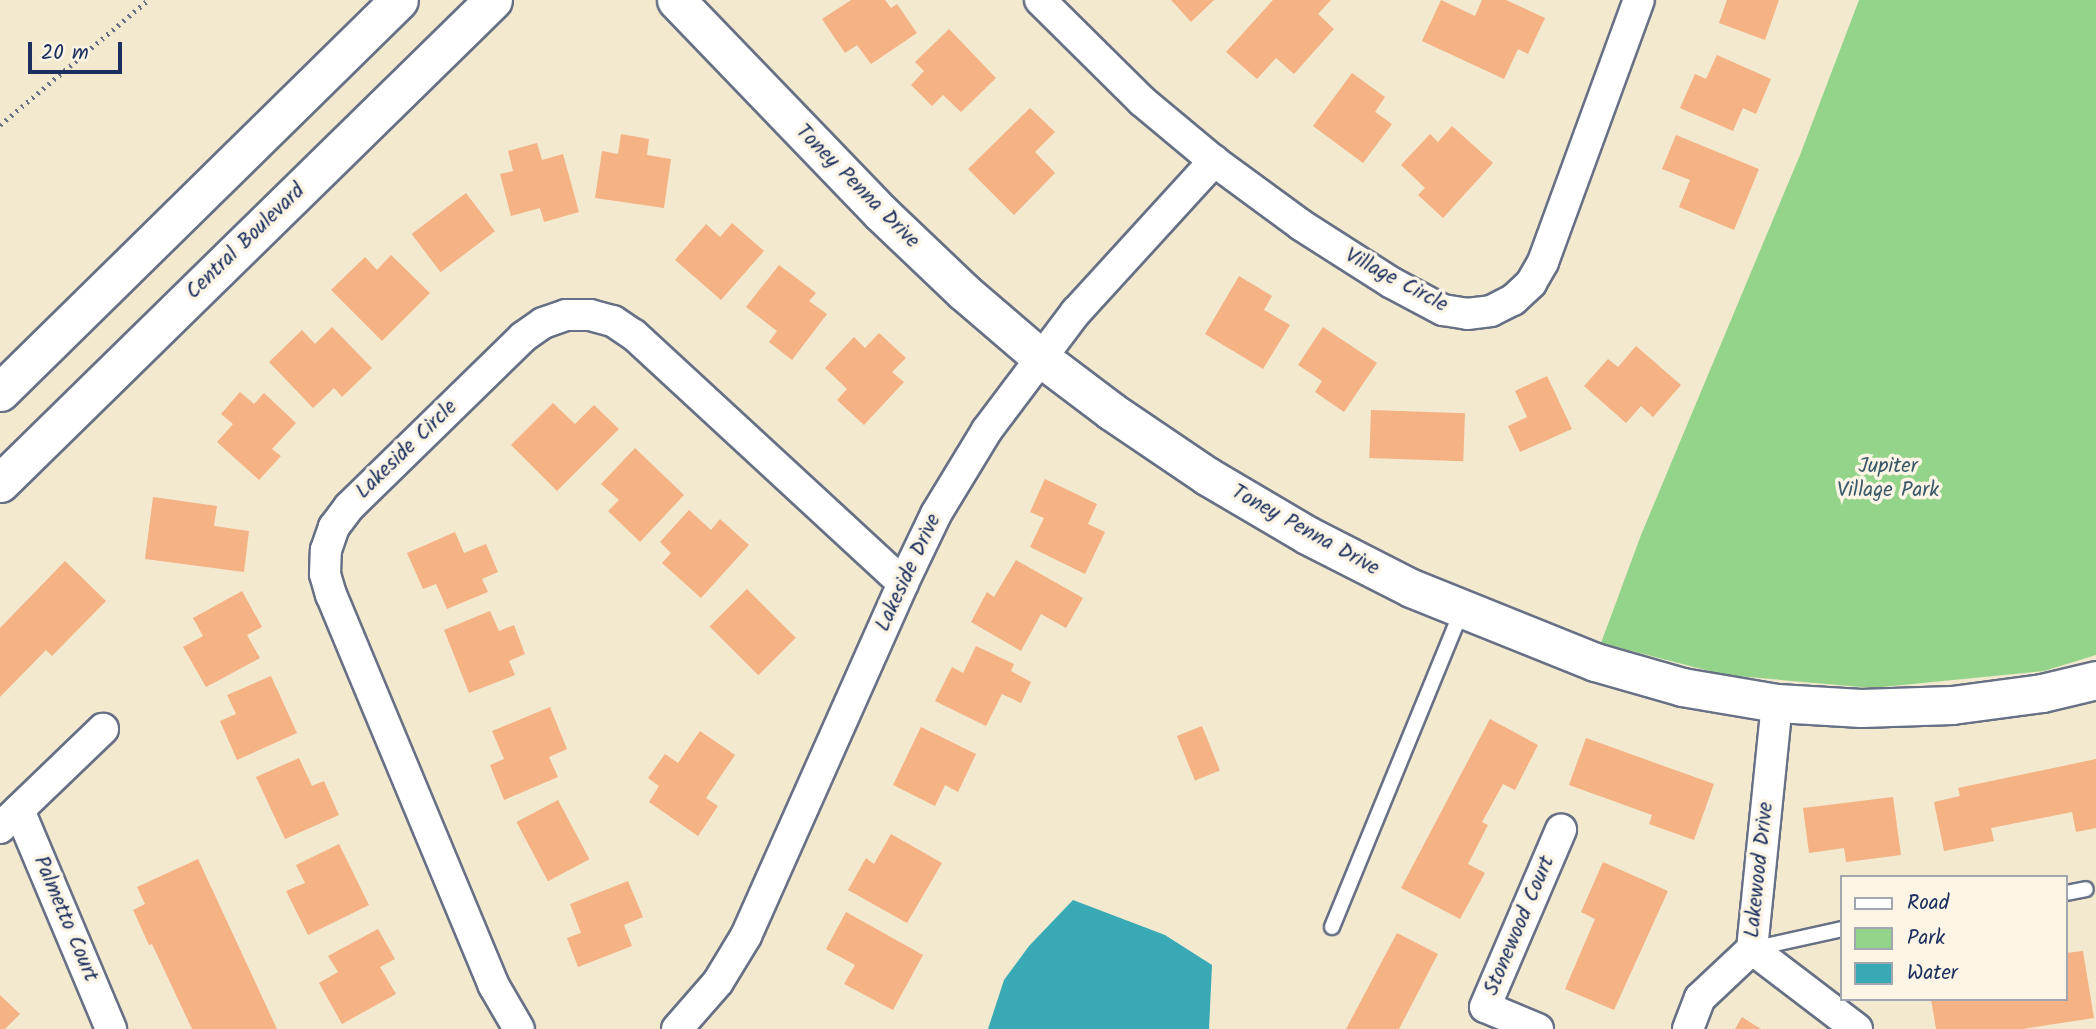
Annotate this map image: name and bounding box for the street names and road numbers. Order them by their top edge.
street label: Toney Penna Drive [790,120,924,254]
street label: Central Boulevard [181,179,311,305]
street label: Village Circle [1340,243,1452,319]
street label: Lakeside Circle [351,395,463,505]
street label: Toney Penna Drive [1227,480,1383,582]
street label: Lakeside Drive [871,510,947,636]
street label: Lakewood Drive [1740,801,1780,939]
street label: Palmetto Court [27,852,103,986]
street label: Stonewood Court [1479,853,1561,999]

